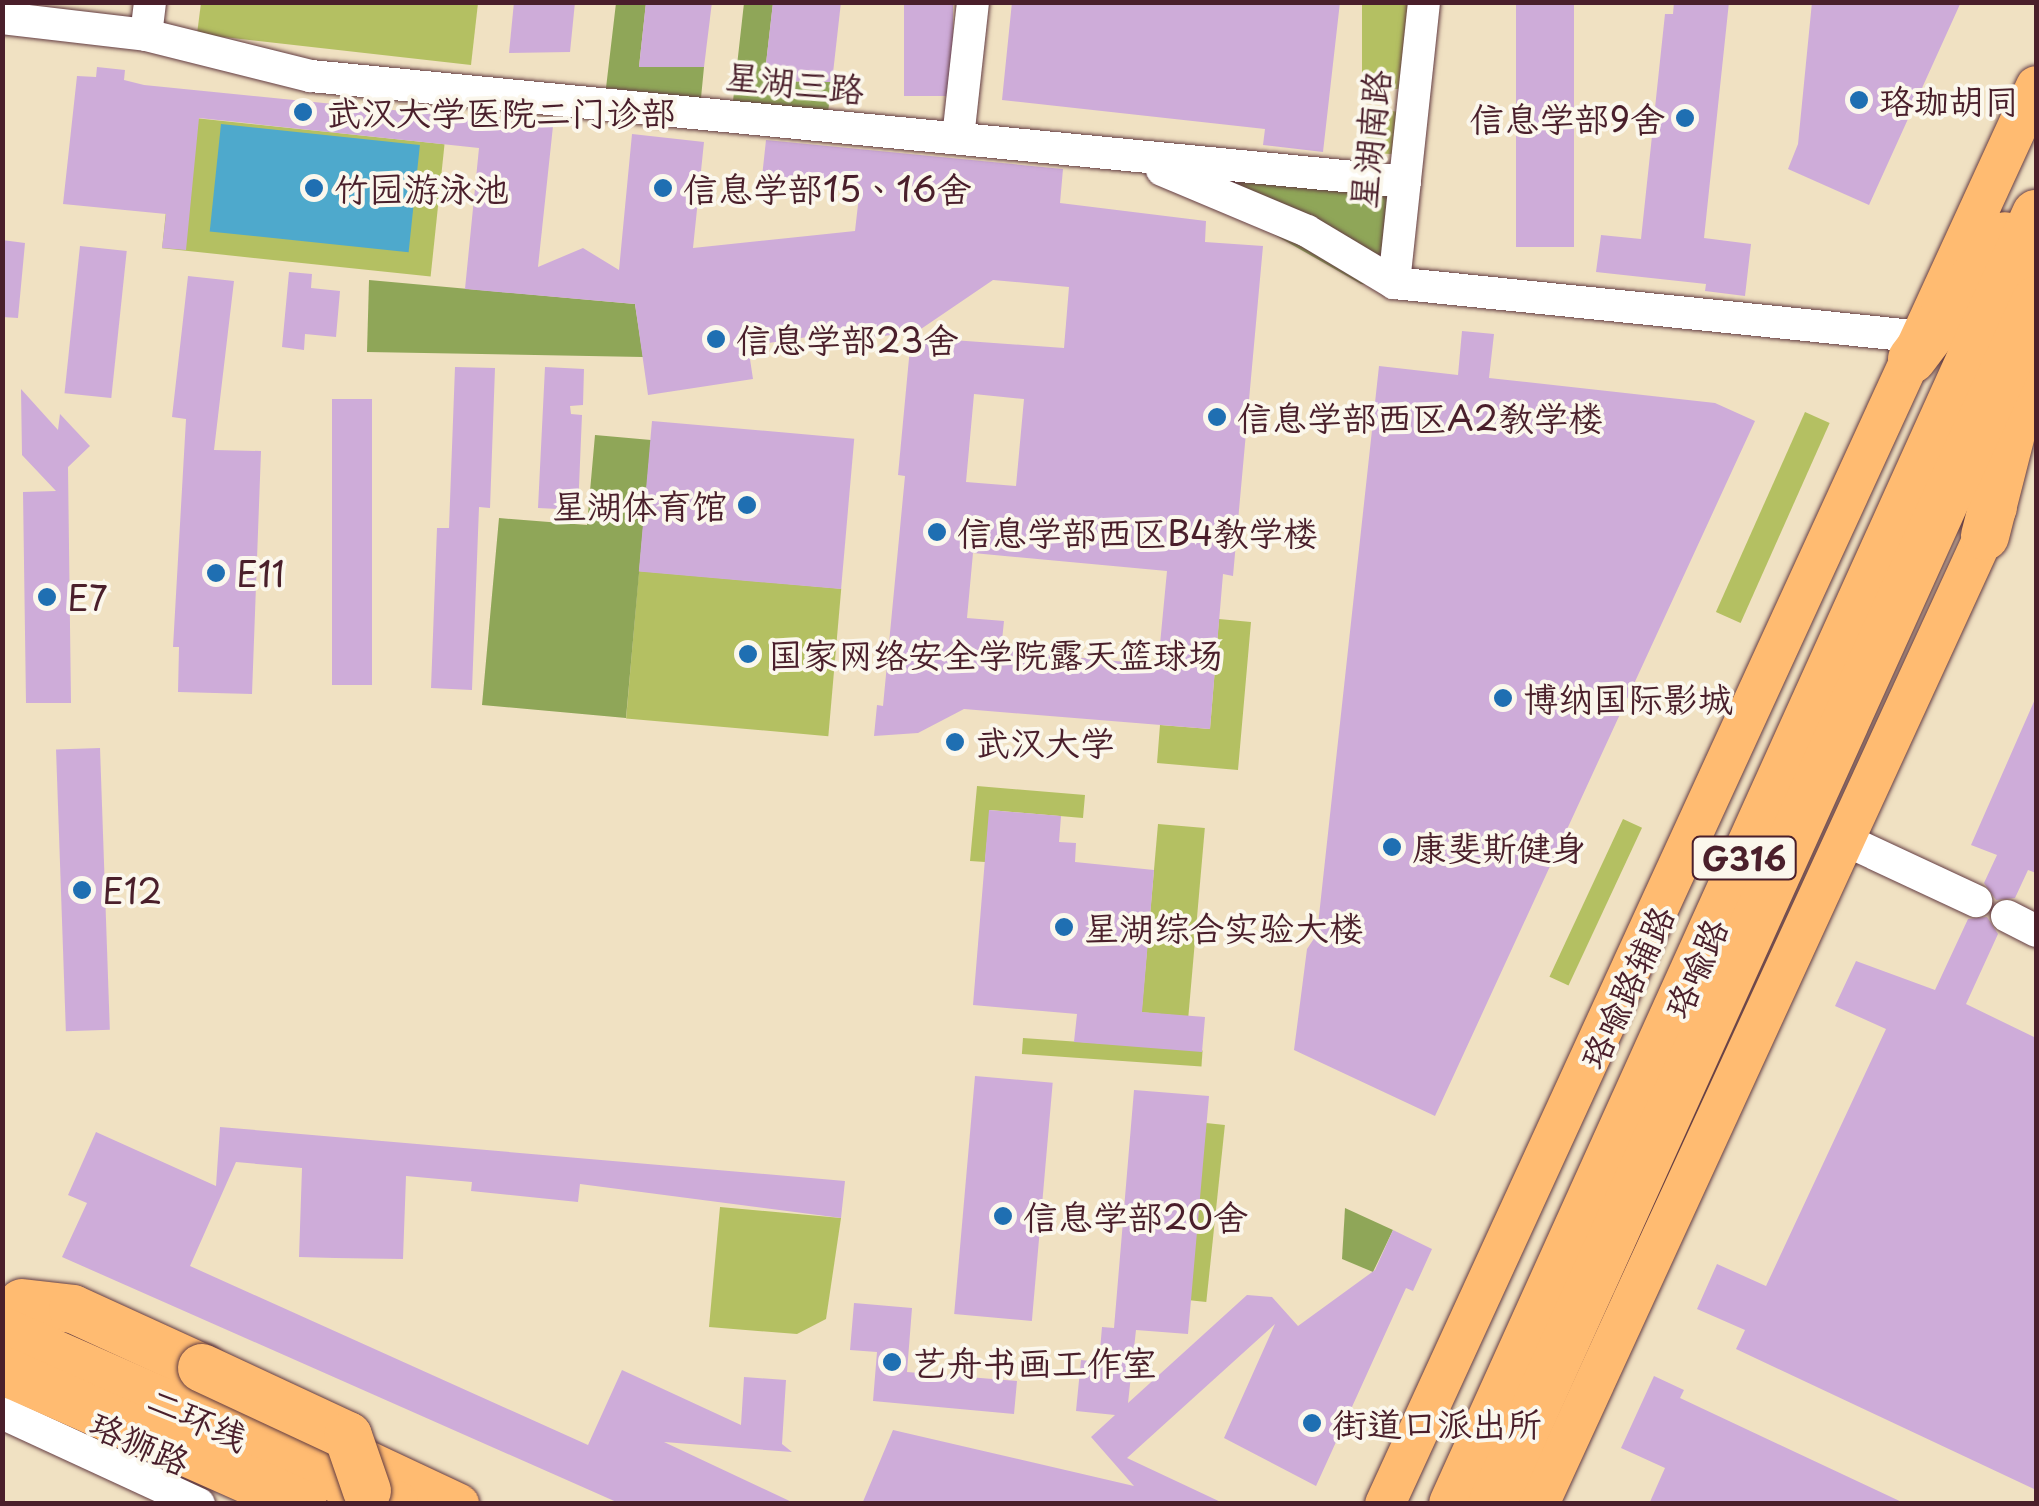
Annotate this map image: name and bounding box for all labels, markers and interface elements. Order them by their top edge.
street label: 星湖三路 [723,54,867,110]
street label: 星湖南路 [1341,67,1397,211]
place label: 珞珈胡同 [1879,79,2019,121]
marker: 珞珈胡同 [1848,89,1870,111]
place label: 武汉大学医院二门诊部 [326,91,676,133]
place label: 信息学部9舍 [1470,97,1665,139]
marker: 武汉大学医院二门诊部 [290,99,316,125]
marker: 信息学部9舍 [1674,107,1696,129]
place label: 竹园游泳池 [334,167,509,209]
place label: 信息学部15、16舍 [683,167,971,209]
marker: 竹园游泳池 [303,177,325,199]
marker: 信息学部15、16舍 [652,177,674,199]
place label: 信息学部23舍 [736,318,958,360]
marker: 信息学部23舍 [705,328,727,350]
place label: 信息学部西区A2教学楼 [1237,396,1604,438]
marker: 信息学部西区A2教学楼 [1206,406,1228,428]
place label: 星湖体育馆 [552,484,727,526]
marker: 星湖体育馆 [736,494,758,516]
place label: 信息学部西区B4教学楼 [957,511,1318,553]
marker: 信息学部西区B4教学楼 [926,521,948,543]
place label: E11 [236,552,285,594]
marker: E11 [205,562,227,584]
place label: E7 [67,576,108,618]
marker: E7 [36,586,58,608]
place label: 国家网络安全学院露天篮球场 [768,633,1223,675]
marker: 国家网络安全学院露天篮球场 [737,643,759,665]
place label: 博纳国际影城 [1523,677,1733,719]
marker: 博纳国际影城 [1492,687,1514,709]
place label: 武汉大学 [975,721,1115,763]
marker: 武汉大学 [944,731,966,753]
place label: 康斐斯健身 [1412,826,1587,868]
road number: G316 [1692,831,1796,885]
marker: 康斐斯健身 [1381,836,1403,858]
place label: E12 [102,869,162,911]
marker: E12 [71,879,93,901]
street label: 珞喻路辅路 [1570,899,1682,1075]
place label: 星湖综合实验大楼 [1084,906,1364,948]
street label: 珞喻路 [1654,911,1736,1025]
marker: 星湖综合实验大楼 [1053,916,1075,938]
place label: 信息学部20舍 [1023,1195,1248,1237]
marker: 信息学部20舍 [992,1205,1014,1227]
place label: 艺舟书画工作室 [912,1341,1157,1383]
marker: 艺舟书画工作室 [881,1351,903,1373]
street label: 二环线 [141,1377,255,1459]
street label: 珞狮路 [83,1401,197,1483]
place label: 街道口派出所 [1332,1402,1542,1444]
marker: 街道口派出所 [1301,1412,1323,1434]

